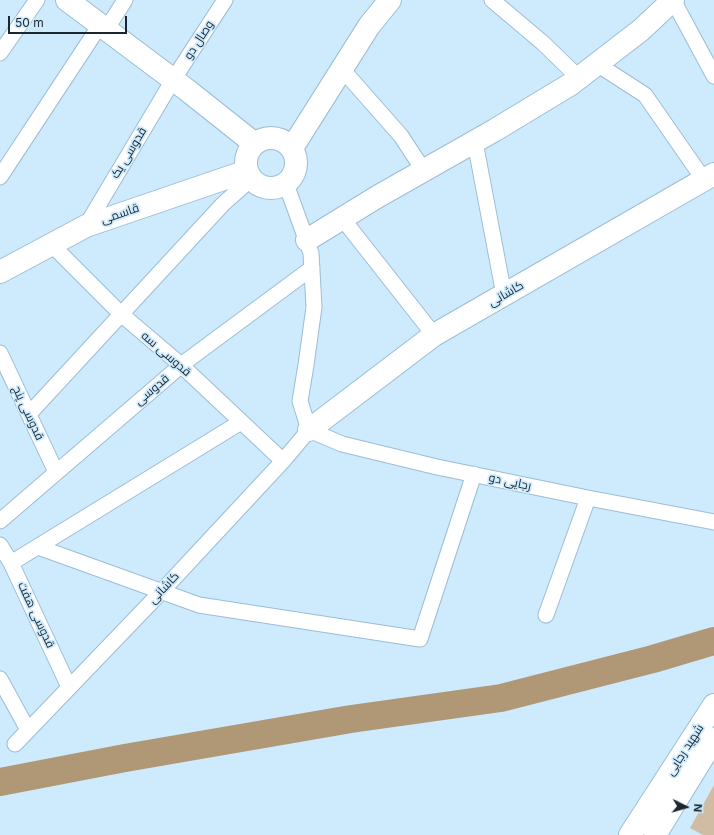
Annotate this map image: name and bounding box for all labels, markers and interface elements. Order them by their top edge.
scale bar [10,8,129,34]
text: 50 m [15,15,44,30]
street label: وصال دو [181,18,217,62]
street label: قدوسی یک [108,125,150,181]
street label: قاسمی [99,201,141,227]
street label: کاشانی [486,278,526,310]
street label: قدوسی سه [138,329,194,379]
street label: قدوسی [132,371,172,409]
street label: قدوسی پنج [9,383,47,443]
street label: رجایی دو [488,470,532,494]
street label: کاشانی [146,569,182,607]
street label: قدوسی هفت [14,580,58,650]
street label: شهید رجایی [663,722,707,778]
north arrow [666,787,706,827]
text: N [691,803,705,813]

